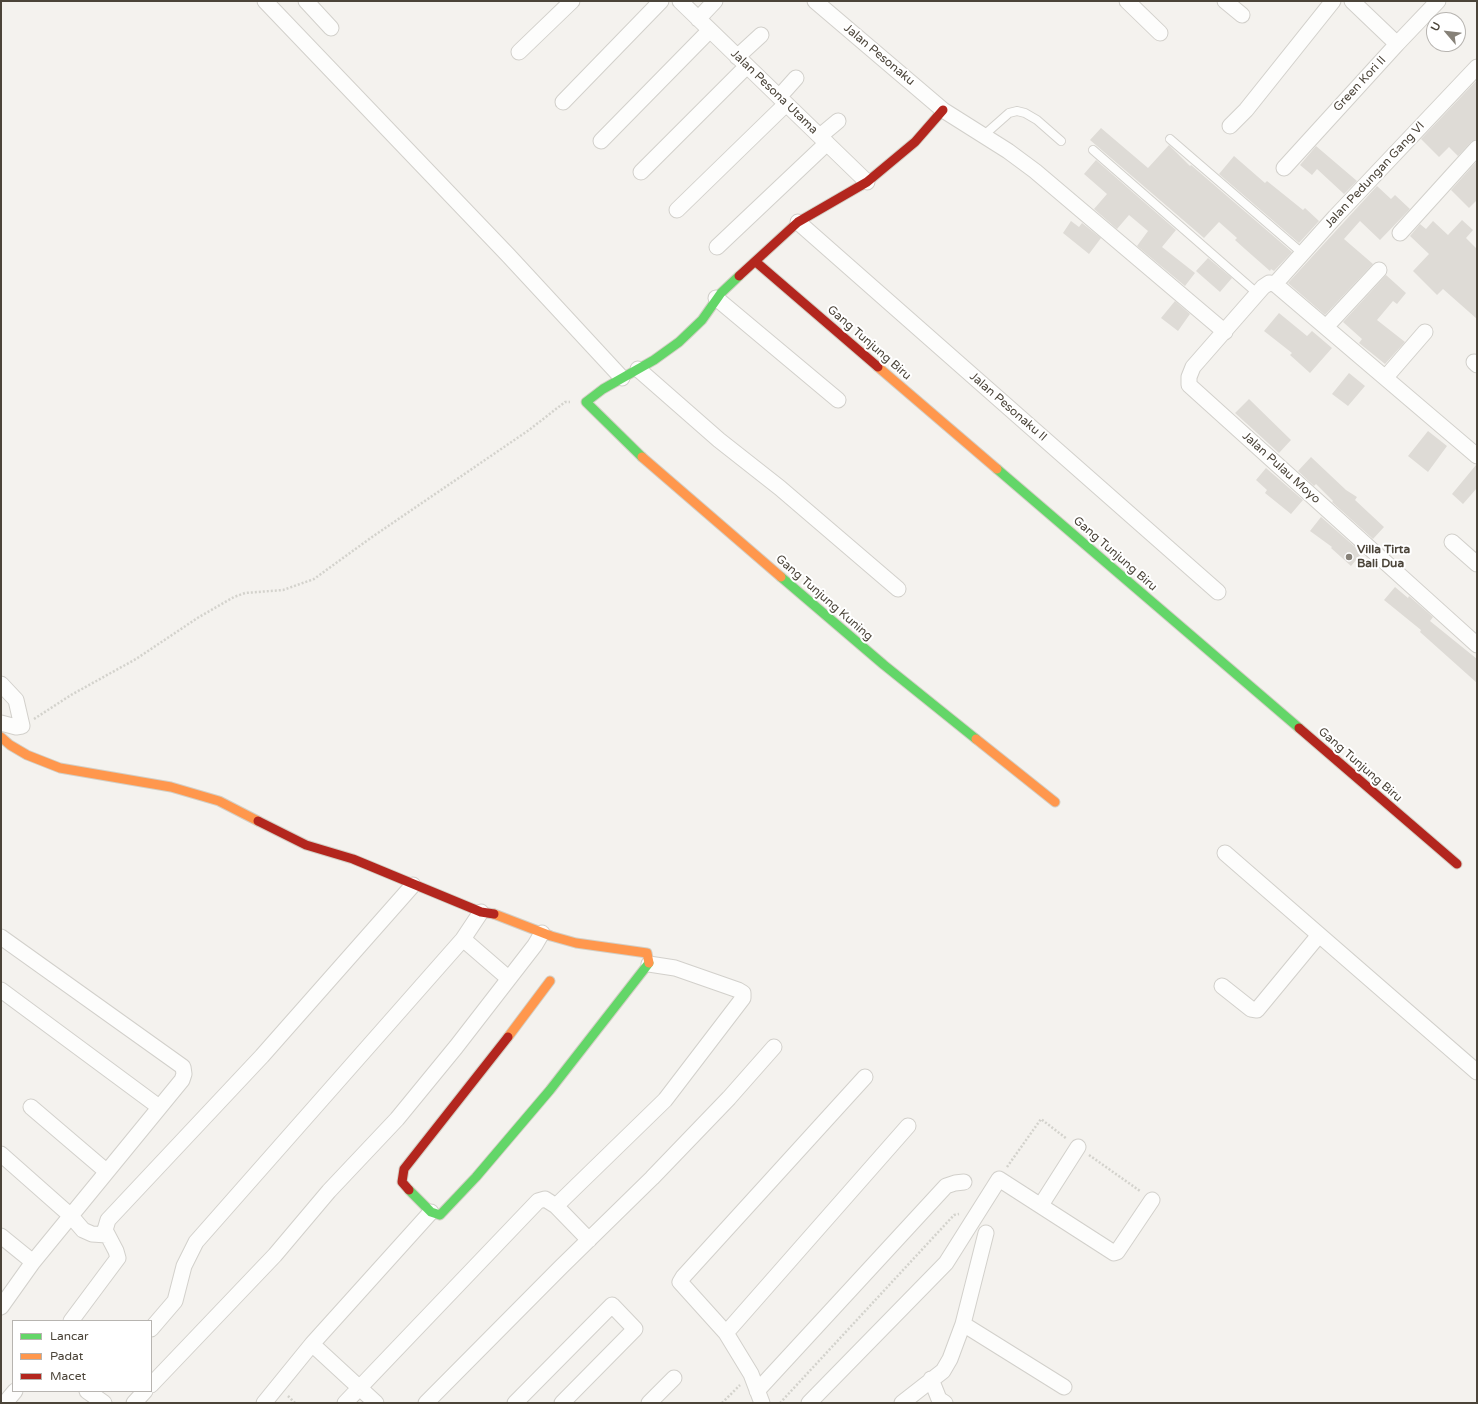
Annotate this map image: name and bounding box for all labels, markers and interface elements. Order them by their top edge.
north arrow [1426,12,1466,52]
text: U [1428,20,1444,33]
street label: Jalan Pesonaku [841,21,917,89]
street label: Jalan Pesona Utama [727,47,821,137]
street label: Green Kori II [1331,53,1389,115]
street label: Jalan Pedungan Gang VI [1322,119,1428,231]
street label: Gang Tunjung Biru [824,303,914,383]
street label: Jalan Pesonaku II [966,369,1050,445]
street label: Jalan Pulau Moyo [1239,429,1323,507]
street label: Gang Tunjung Biru [1070,514,1160,594]
place label: Villa Tirta Bali Dua [1357,543,1410,571]
street label: Gang Tunjung Kuning [773,552,875,644]
marker: Villa Tirta Bali Dua [1344,552,1354,562]
street label: Gang Tunjung Biru [1315,725,1405,805]
legend [12,1320,152,1392]
text: Lancar [50,1329,89,1343]
text: Padat [50,1349,83,1363]
text: Macet [50,1369,86,1383]

